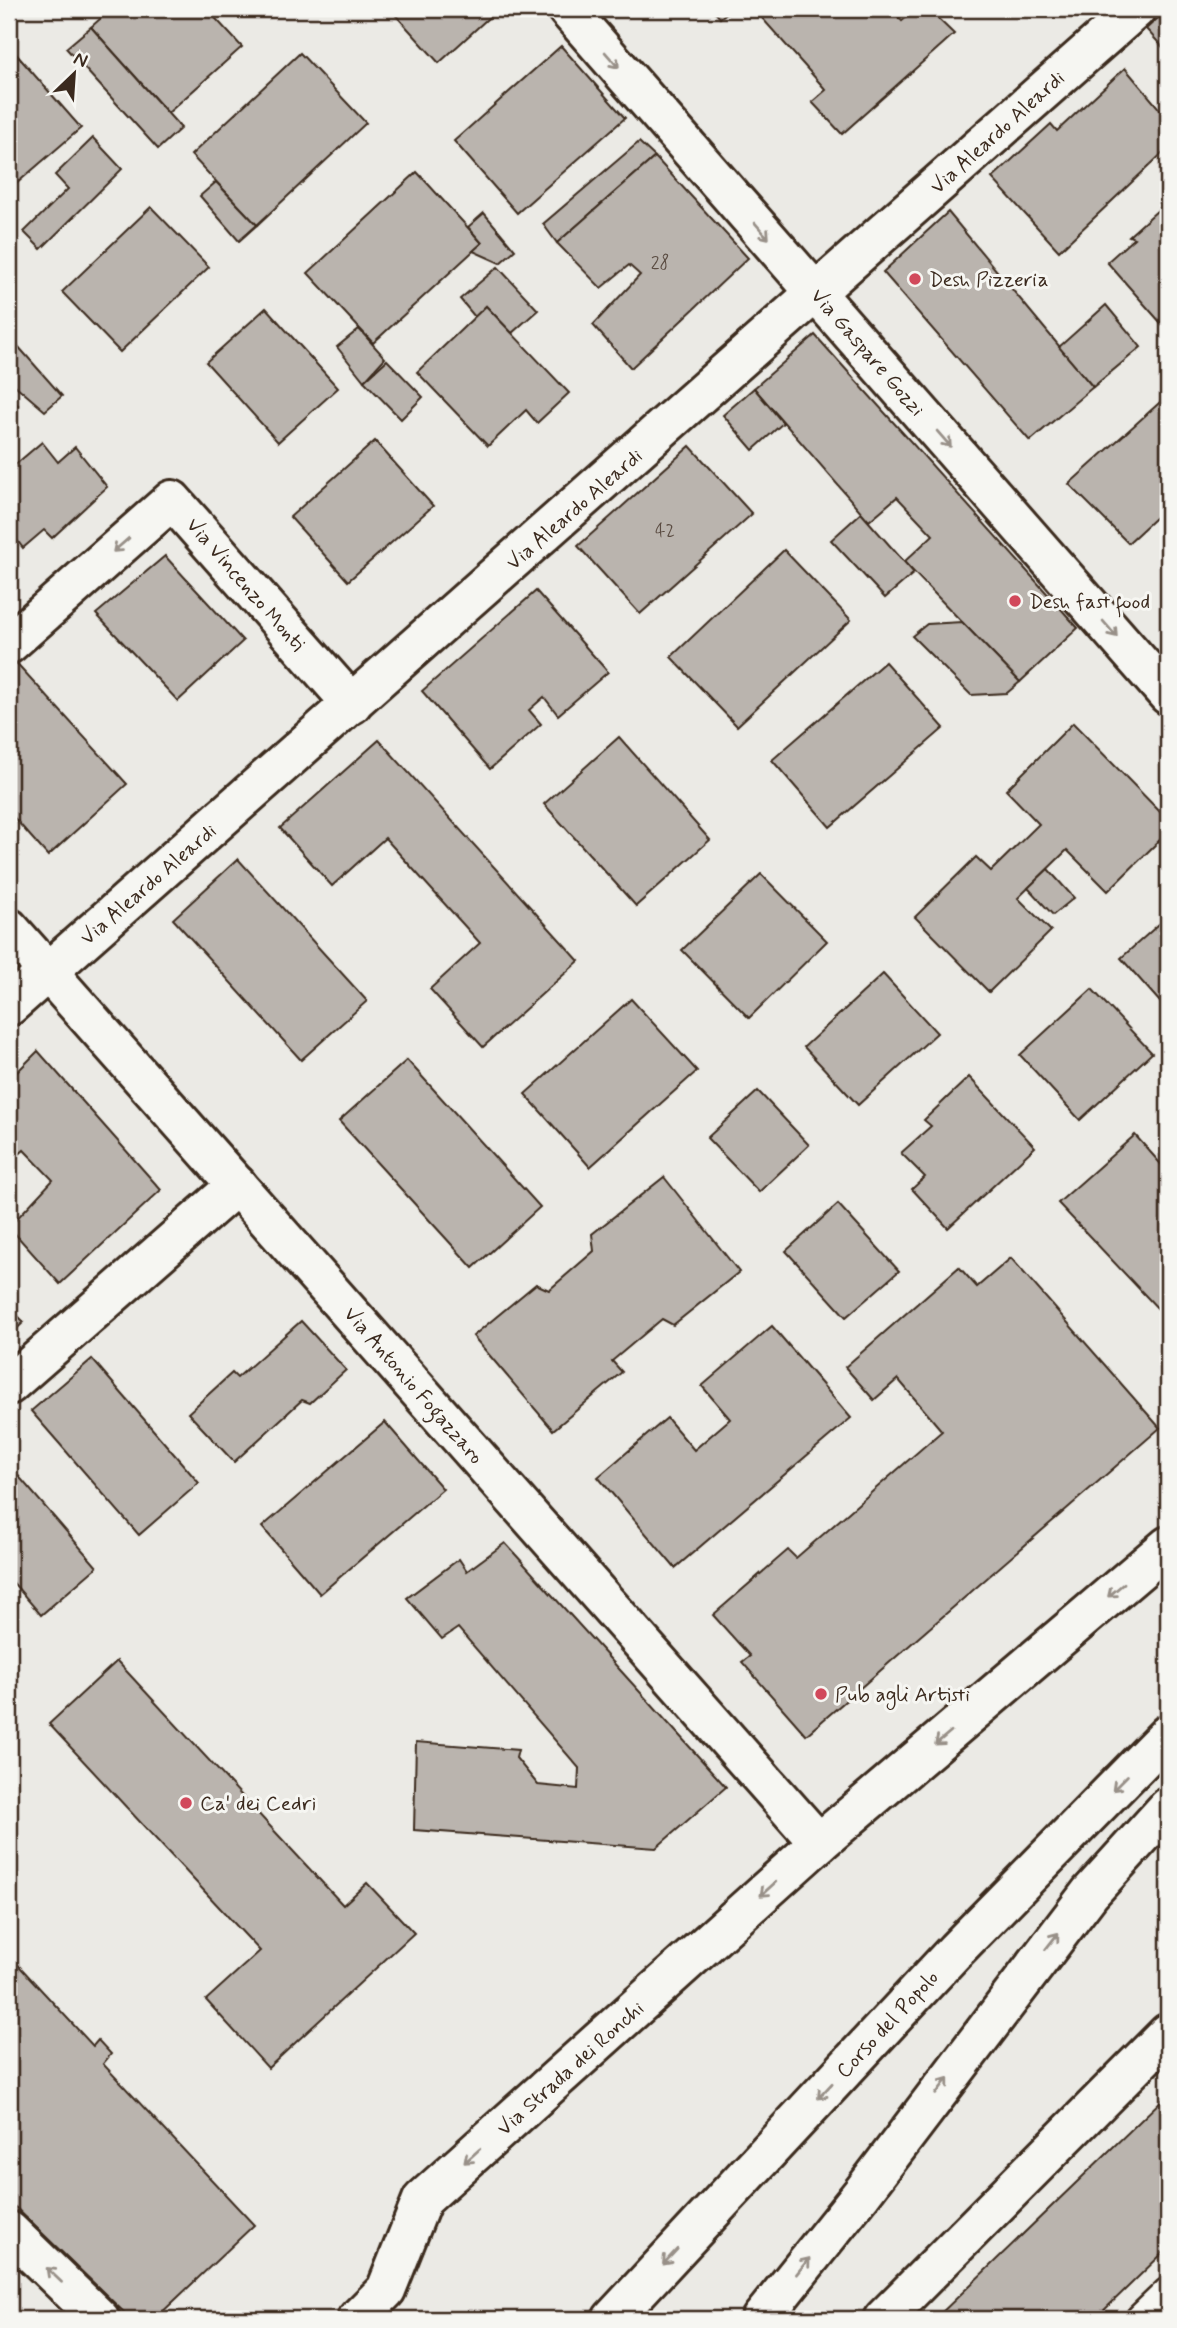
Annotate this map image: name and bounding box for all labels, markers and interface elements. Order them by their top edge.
north arrow [38,38,108,108]
text: N [70,46,92,74]
one-way arrow [604,51,620,69]
street label: Via Aleardo Aleardi [924,65,1071,201]
one-way arrow [754,222,770,240]
house number: 28 [651,251,669,275]
place label: Desh Pizzeria [929,266,1048,294]
marker: Desh Pizzeria [907,271,923,287]
street label: Via Gaspare Gozzi [804,283,931,423]
one-way arrow [936,430,952,448]
street label: Via Aleardo Aleardi [500,442,649,577]
street label: Via Vincenzo Monti [179,512,311,658]
house number: 42 [655,519,675,543]
one-way arrow [113,537,130,554]
place label: Desh fast food [1029,588,1150,618]
marker: Desh fast food [1007,593,1023,609]
one-way arrow [1102,619,1118,637]
street label: Via Aleardo Aleardi [74,817,223,952]
street label: Via Antonio Fogazzaro [335,1301,489,1472]
one-way arrow [1108,1582,1126,1598]
place label: Pub agli Artisti [835,1681,970,1710]
marker: Pub agli Artisti [813,1686,829,1702]
one-way arrow [934,1730,952,1746]
one-way arrow [1112,1774,1129,1791]
place label: Ca' dei Cedri [200,1790,316,1818]
marker: Ca' dei Cedri [178,1795,194,1811]
one-way arrow [760,1880,778,1896]
one-way arrow [1044,1933,1059,1951]
street label: Corso del Popolo [830,1965,945,2085]
street label: Via Strada dei Ronchi [491,1995,650,2142]
one-way arrow [935,2077,950,2096]
one-way arrow [817,2082,833,2100]
one-way arrow [464,2147,481,2164]
one-way arrow [662,2248,678,2266]
one-way arrow [796,2257,811,2276]
one-way arrow [46,2267,63,2284]

